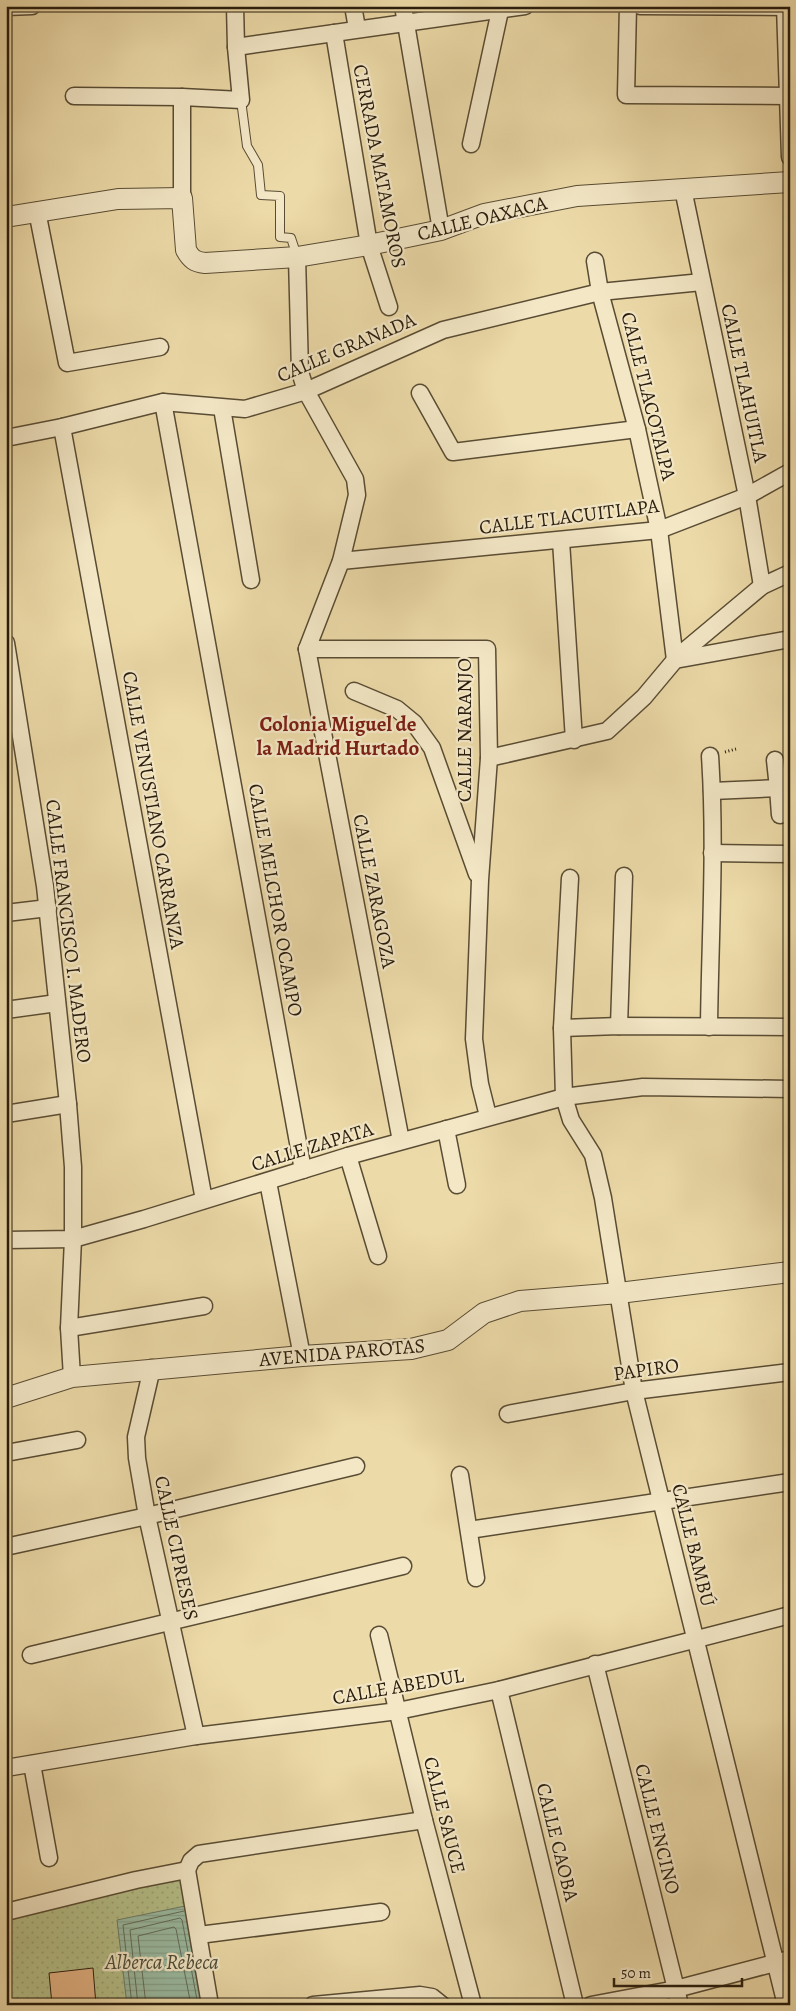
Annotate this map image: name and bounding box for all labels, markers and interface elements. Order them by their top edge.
street label: CERRADA MATAMOROS [346,62,413,270]
street label: CALLE OAXACA [414,189,550,248]
street label: CALLE TLAHUITLA [715,301,775,465]
street label: CALLE GRANADA [273,306,420,389]
street label: CALLE TLACOTALPA [615,309,683,483]
street label: CALLE TLACUITLAPA [478,492,661,541]
street label: CALLE NARANJO [451,658,478,802]
street label: CALLE VENUSTIANO CARRANZA [116,669,191,951]
district label: Colonia Miguel de la Madrid Hurtado [257,710,420,762]
street label: CALLE MELCHOR OCAMPO [242,782,309,1019]
street label: CALLE FRANCISCO I. MADERO [39,798,98,1064]
street label: CALLE ZARAGOZA [346,812,403,971]
street label: CALLE ZAPATA [248,1115,377,1178]
street label: AVENIDA PAROTAS [257,1332,426,1373]
street label: PAPIRO [611,1351,681,1387]
street label: CALLE CIPRESES [148,1473,205,1623]
street label: CALLE BAMBÚ [665,1481,722,1609]
street label: CALLE ABEDUL [330,1662,467,1711]
street label: CALLE SAUCE [417,1754,472,1876]
street label: CALLE ENCINO [628,1761,687,1897]
street label: CALLE CAOBA [530,1780,585,1904]
water label: Alberca Rebeca [104,1948,219,1976]
scale bar [614,1956,741,1988]
text: 50 m [621,1963,651,1983]

